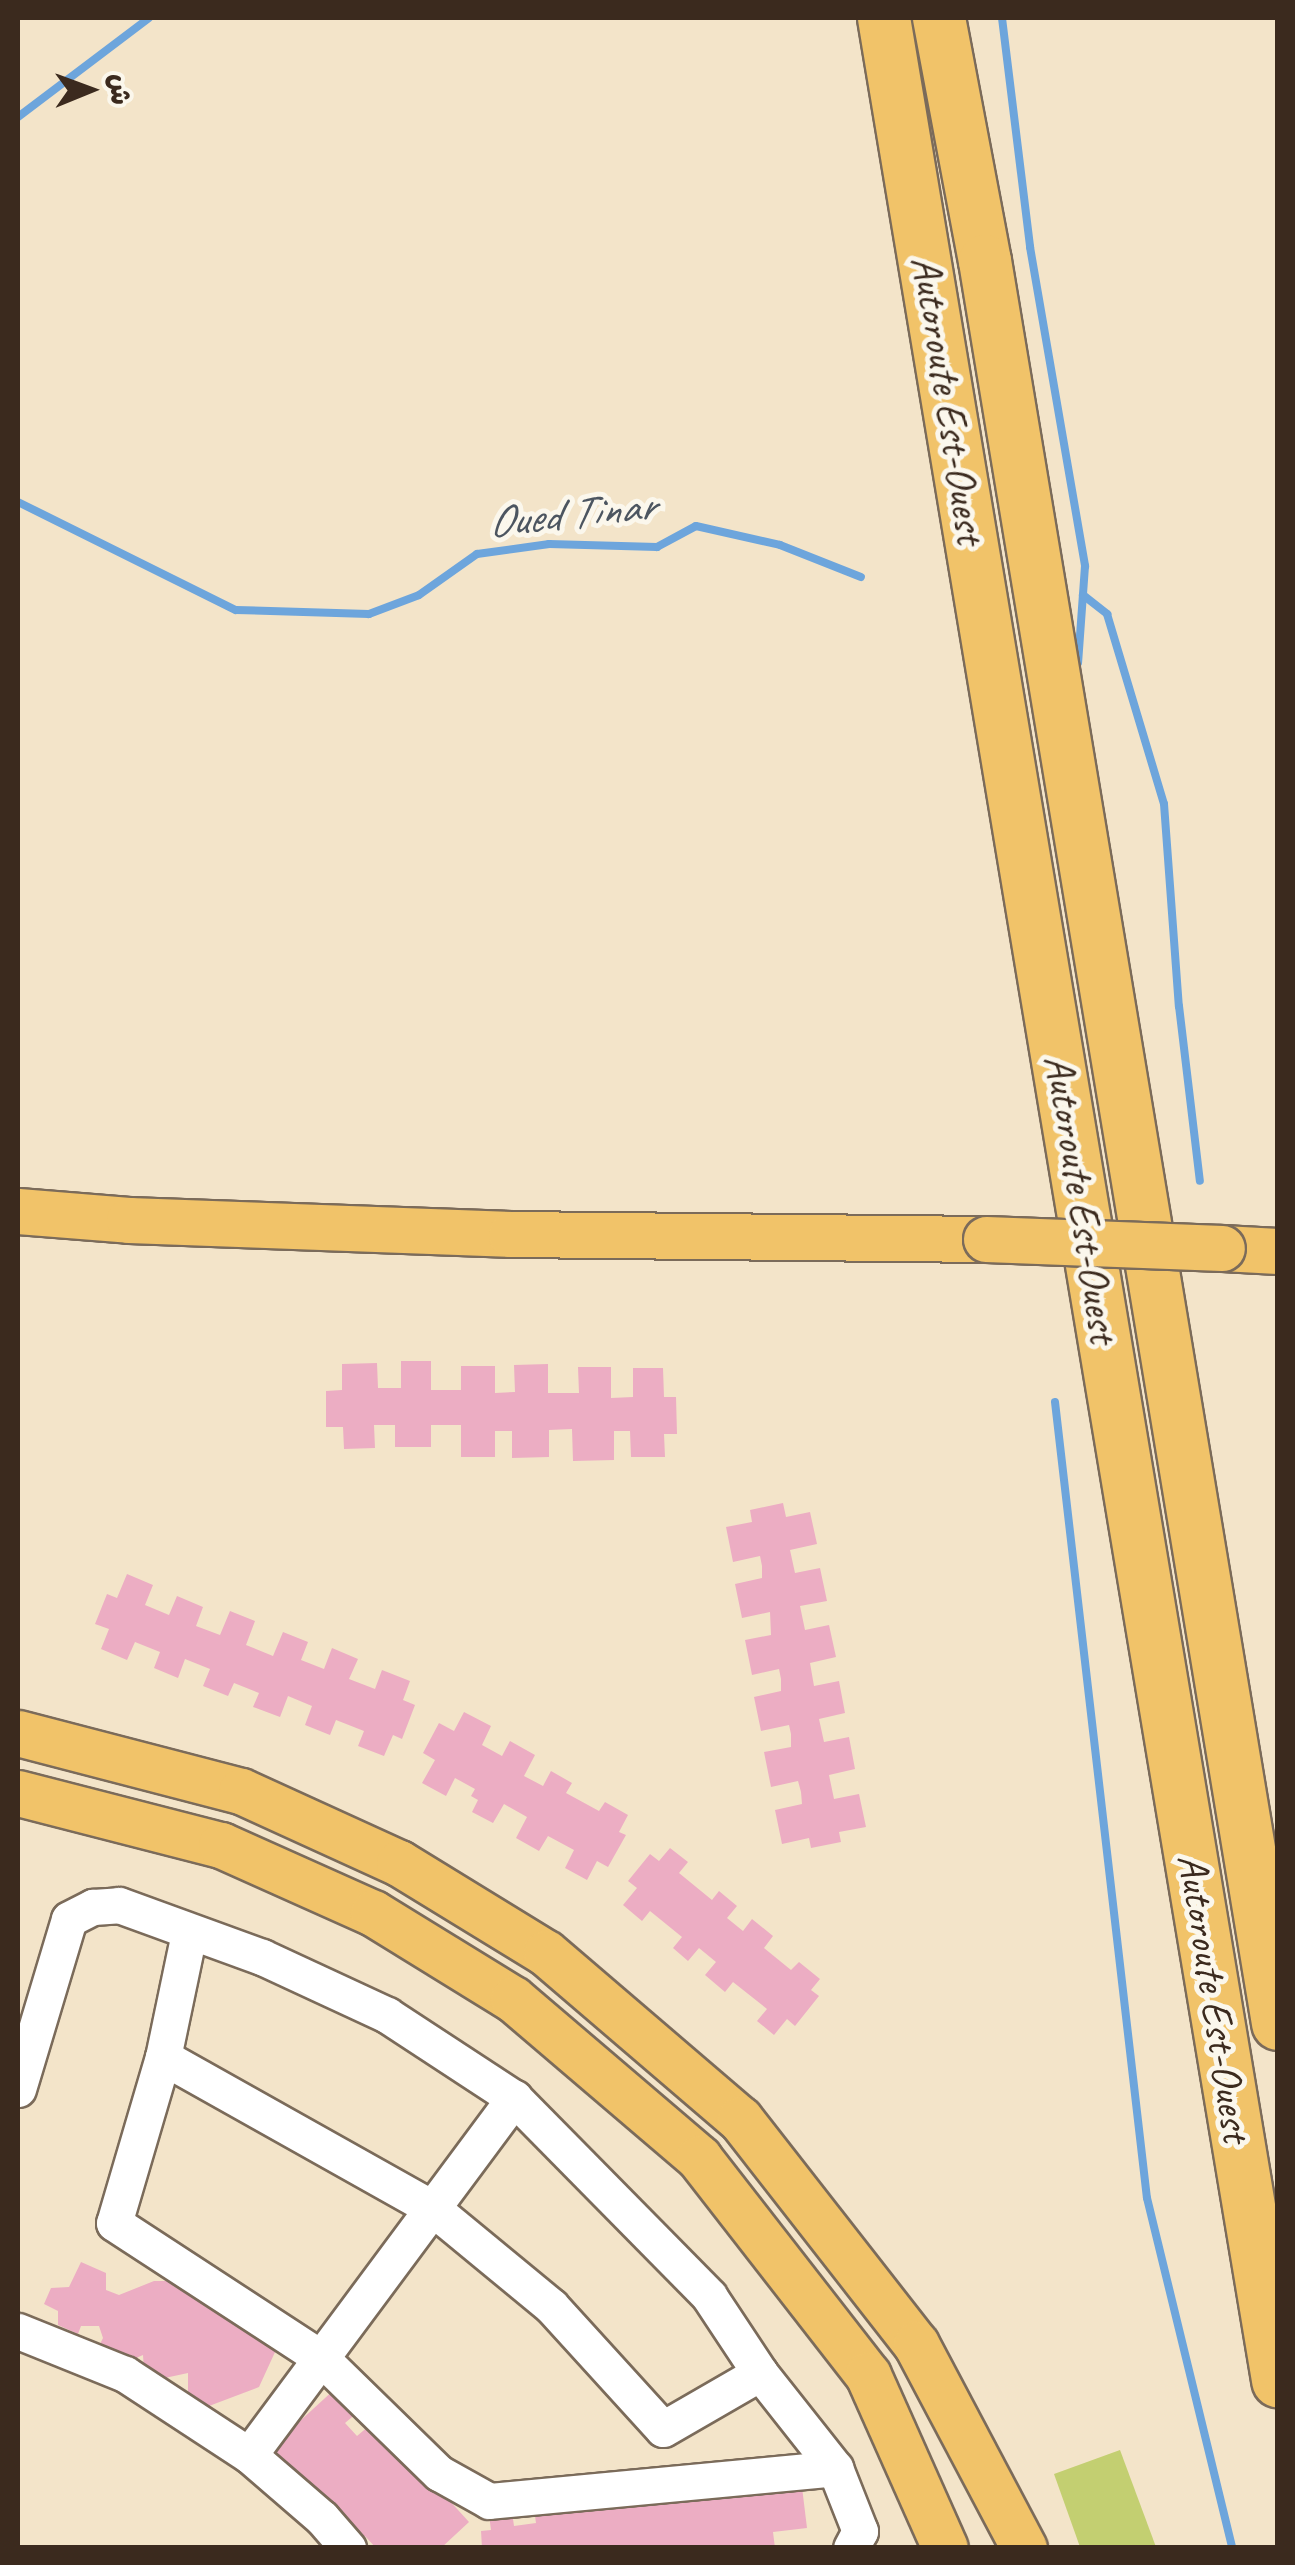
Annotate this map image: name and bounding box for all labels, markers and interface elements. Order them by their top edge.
north arrow [40,40,140,140]
text: ش [103,74,138,105]
street label: Autoroute Est-Ouest [900,253,996,547]
water label: Oued Tinar [486,478,656,550]
street label: Autoroute Est-Ouest [1033,1052,1129,1346]
street label: Autoroute Est-Ouest [1166,1851,1262,2145]

